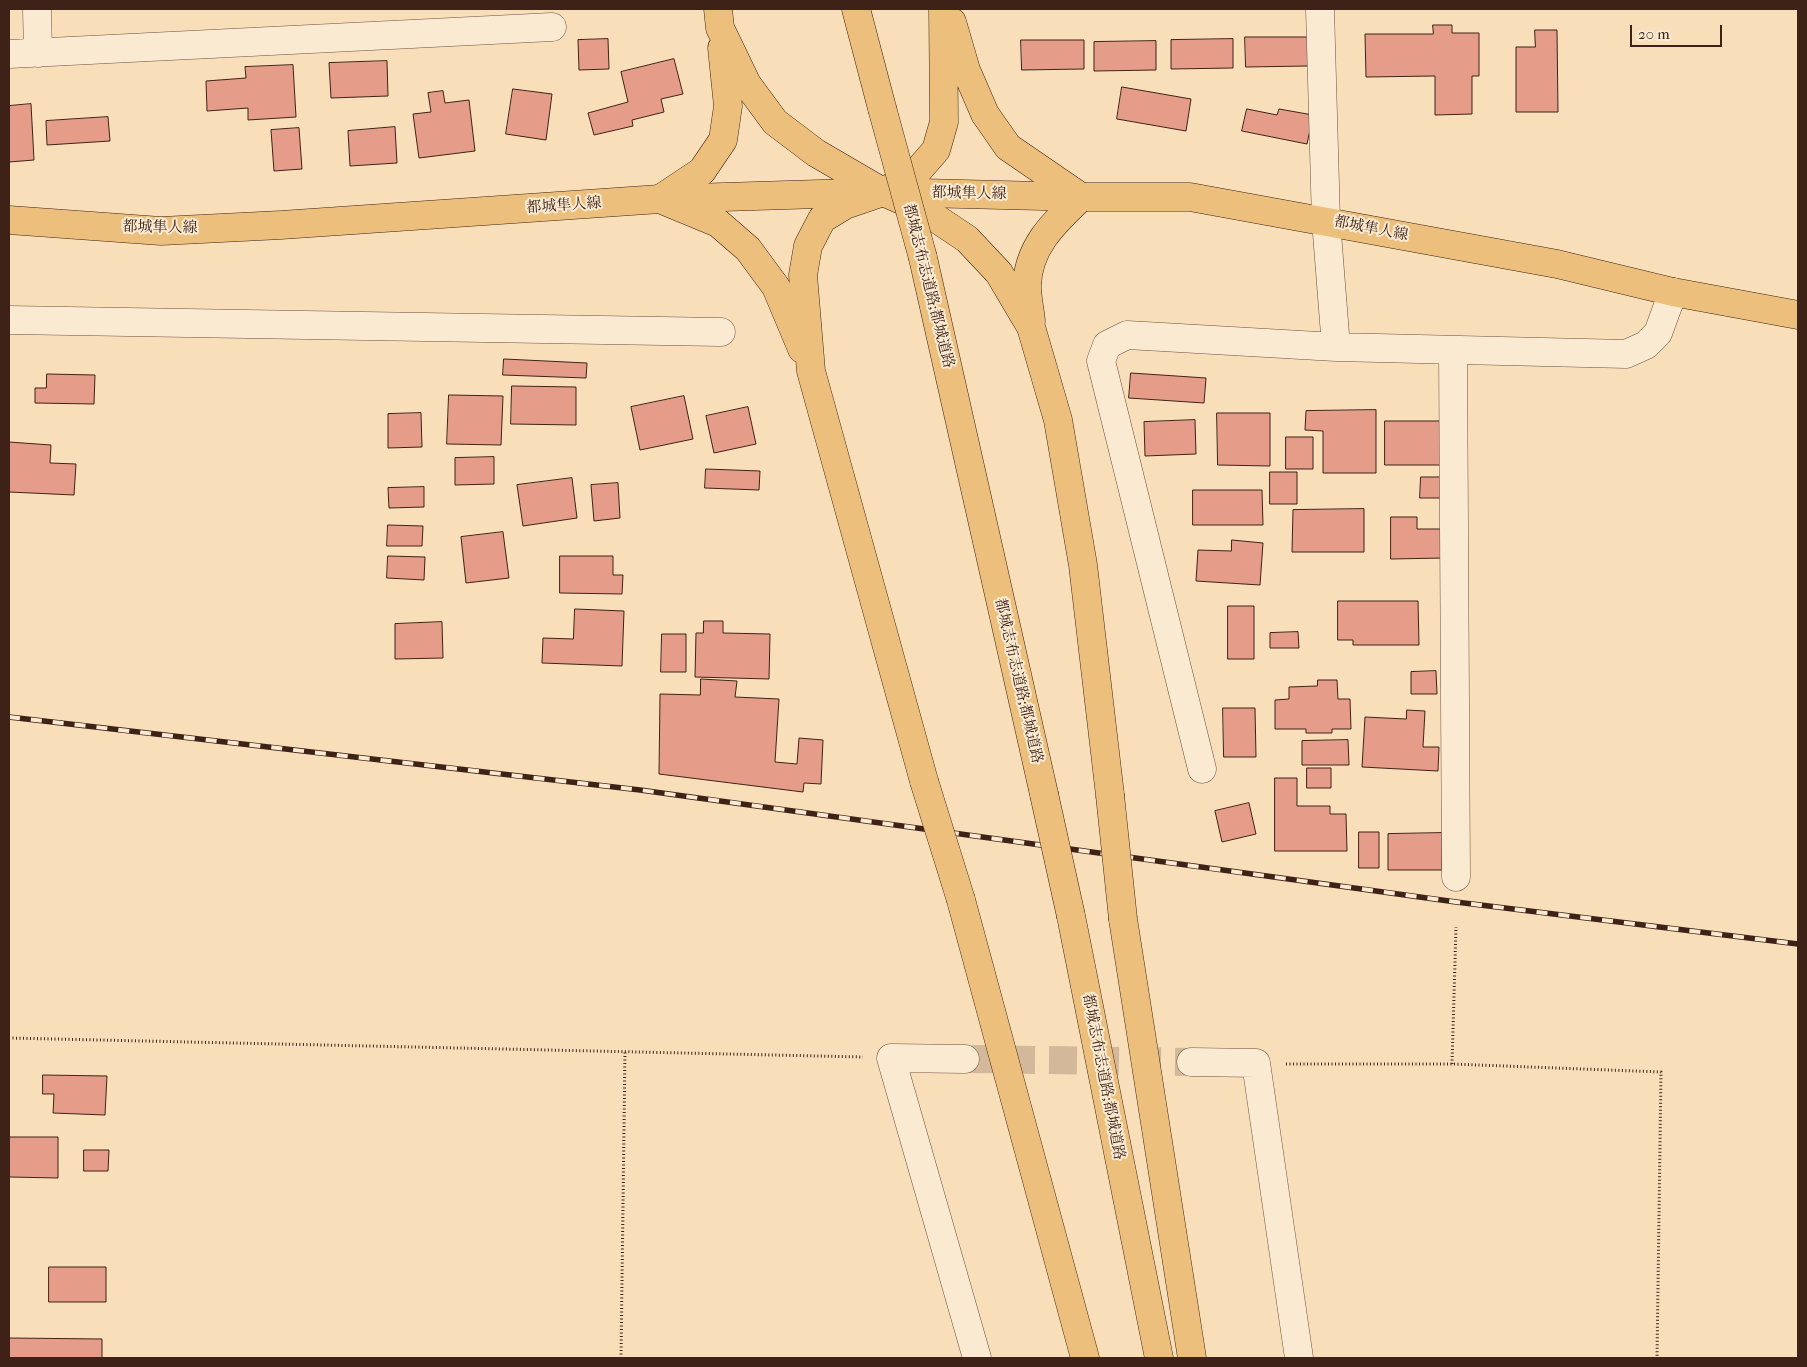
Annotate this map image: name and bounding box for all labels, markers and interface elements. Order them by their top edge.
scale bar [1632,15,1724,47]
text: 20 m [1638,25,1670,43]
street label: 都城隼人線 [931,184,1007,204]
street label: 都城隼人線 [526,194,602,218]
street label: 都城志布志道路;都城道路 [899,202,957,370]
street label: 都城隼人線 [1332,213,1410,245]
street label: 都城隼人線 [122,218,198,238]
street label: 都城志布志道路;都城道路 [990,597,1046,765]
street label: 都城志布志道路;都城道路 [1078,992,1128,1162]

